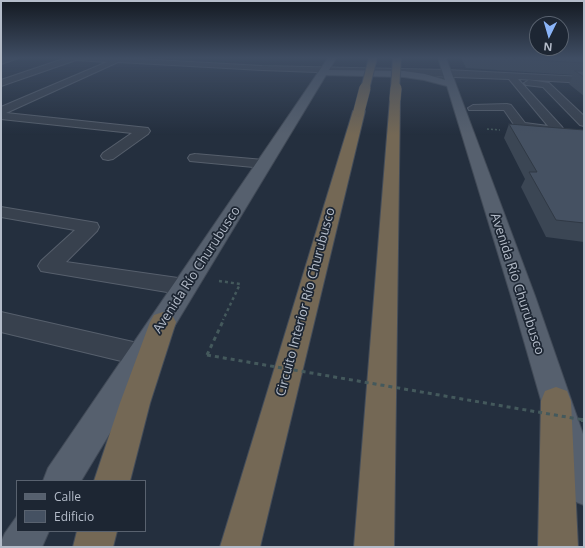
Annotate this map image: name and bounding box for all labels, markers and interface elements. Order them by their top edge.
north arrow [529,16,569,56]
text: N [543,40,553,55]
street label: Avenida Río Churubusco [150,204,244,336]
street label: Circuito Interior Río Churubusco [273,206,339,398]
street label: Avenida Río Churubusco [487,211,547,357]
legend [16,480,146,532]
text: Calle [54,488,81,505]
text: Edificio [54,508,94,525]

